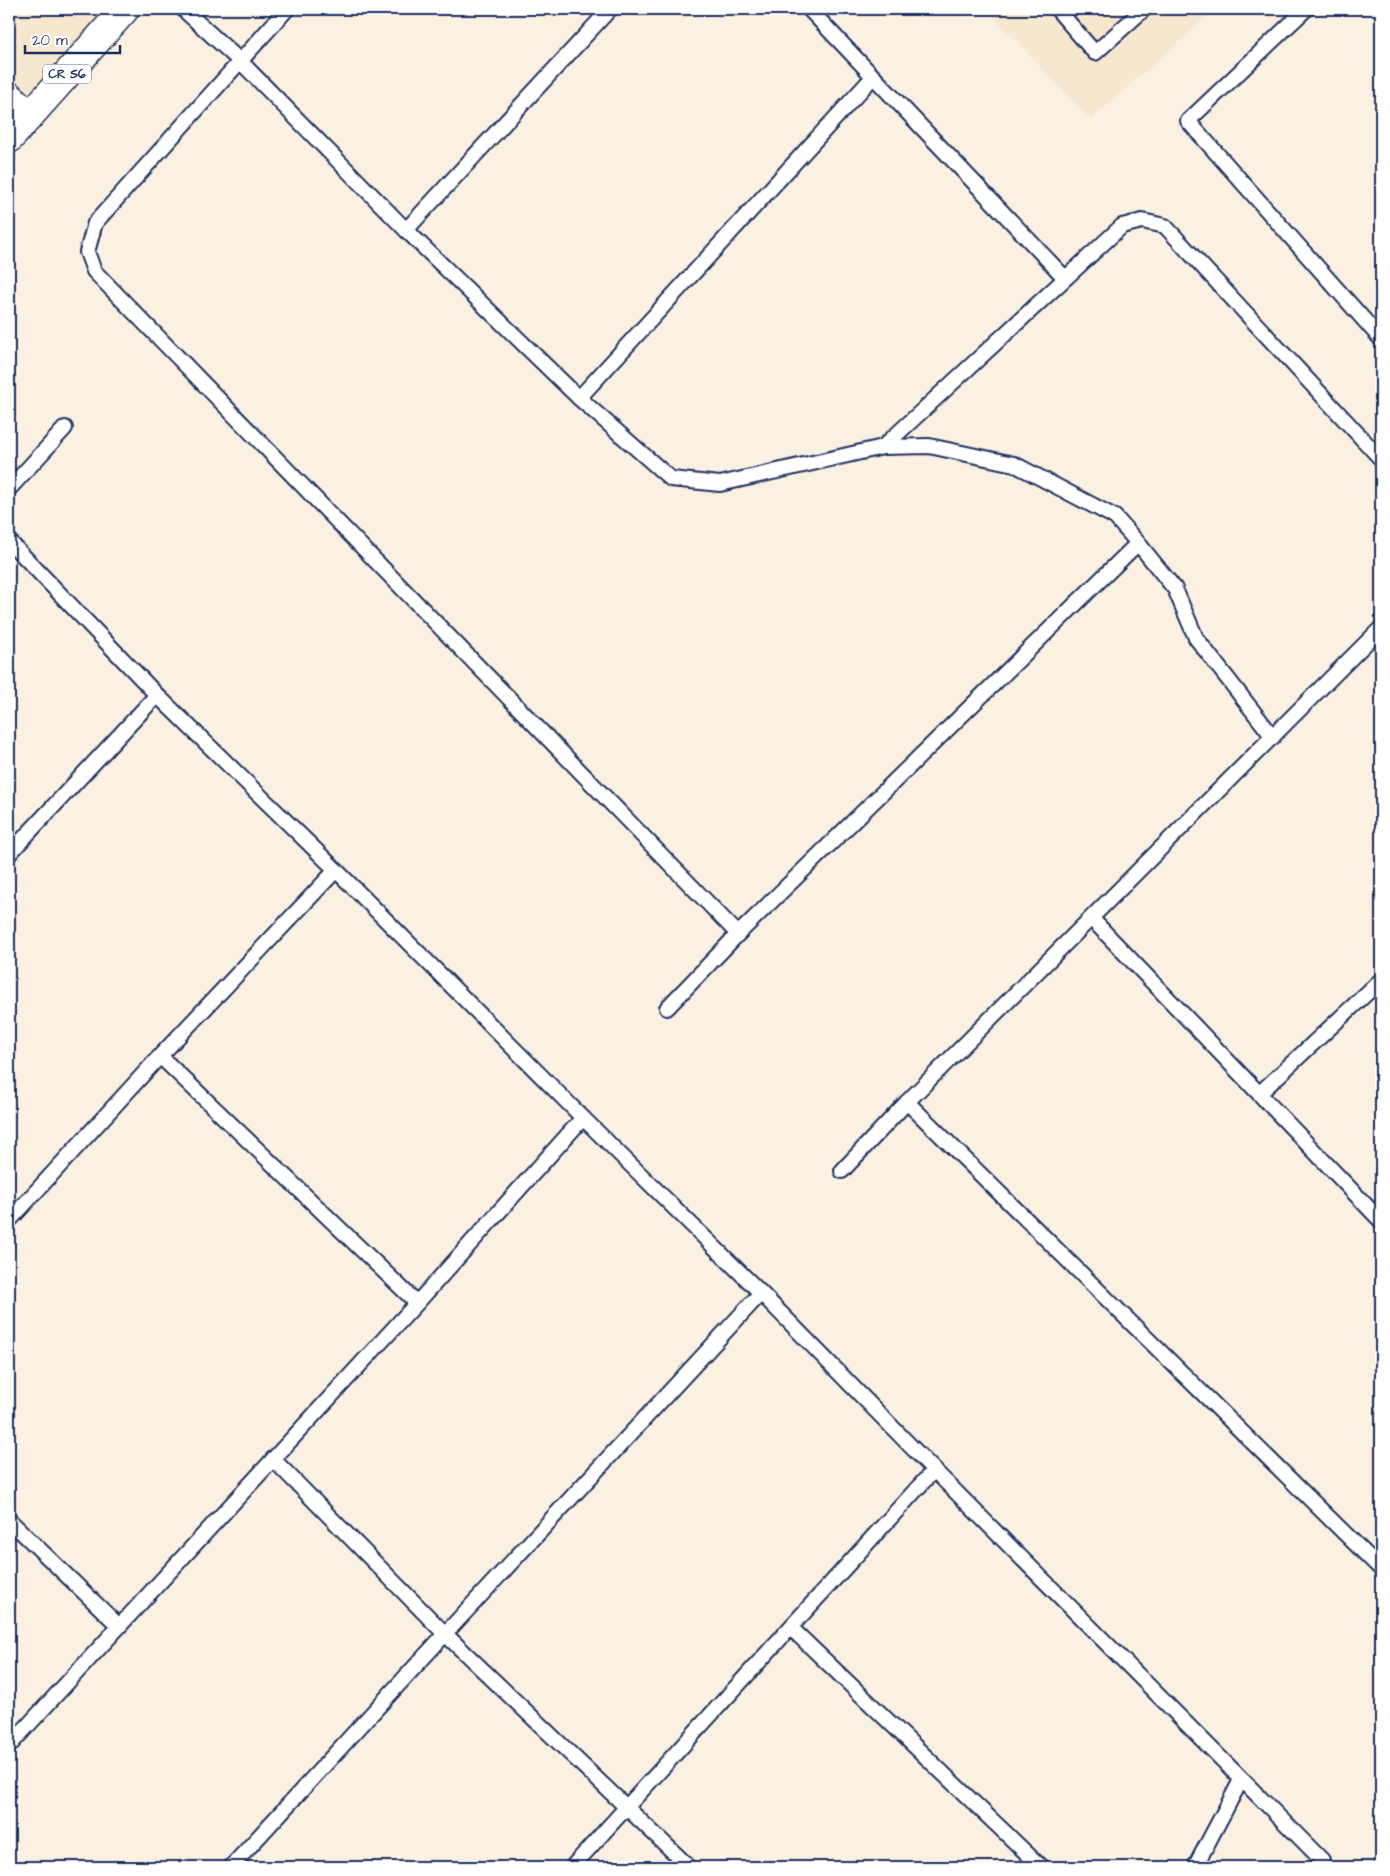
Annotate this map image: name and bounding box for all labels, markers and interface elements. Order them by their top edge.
scale bar [25,22,120,54]
text: 20 m [32,30,68,51]
road number: CR S6 [43,64,91,84]

